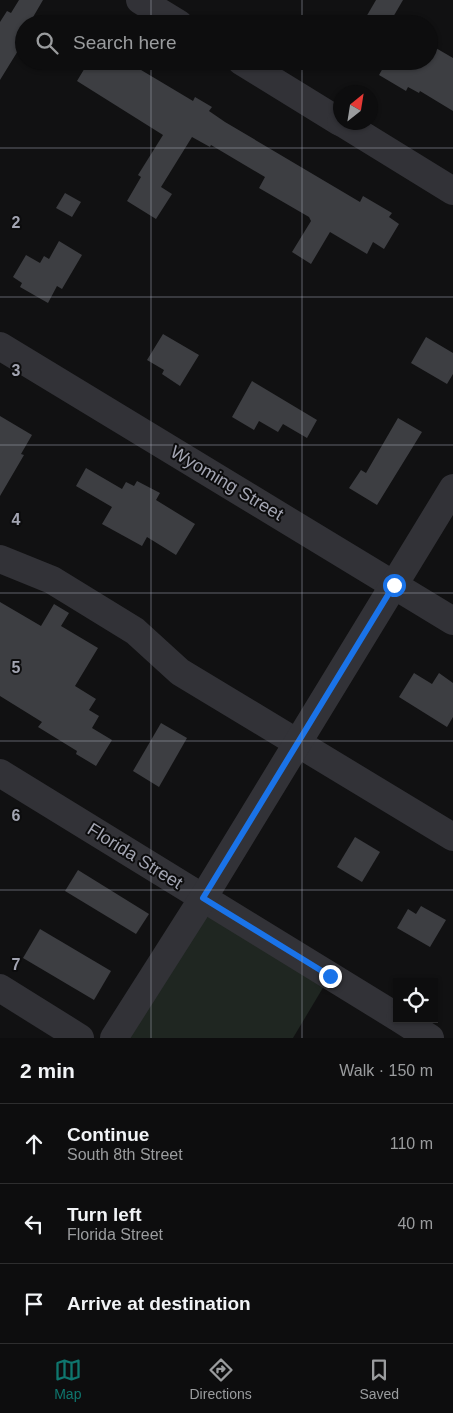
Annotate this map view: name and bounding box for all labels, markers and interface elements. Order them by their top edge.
search box [15,15,438,70]
icon: search [33,29,61,57]
text: Search here [73,32,177,53]
north arrow [333,85,378,130]
text: 2 [12,214,21,231]
text: 3 [12,362,21,379]
street label: Wyoming Street [167,441,287,525]
text: 4 [12,511,21,528]
route start [383,574,406,597]
text: 5 [12,659,21,676]
text: 6 [12,807,21,824]
street label: Florida Street [84,819,186,893]
text: 7 [12,956,21,973]
route end [319,965,342,988]
map controls [393,978,438,1023]
button: locate [393,978,438,1023]
text: 2 min [20,1059,75,1082]
text: Walk · 150 m [339,1062,433,1079]
text: Continue [67,1124,149,1145]
icon: ahead [20,1130,48,1158]
text: 110 m [390,1135,433,1152]
text: South 8th Street [67,1146,183,1163]
text: Turn left [67,1204,142,1225]
icon: left [20,1210,48,1238]
text: 40 m [397,1215,433,1232]
text: Florida Street [67,1226,163,1243]
icon: arrive [20,1290,48,1318]
text: Arrive at destination [67,1293,251,1314]
tab: Map [54,1356,82,1402]
tab: Directions [190,1356,252,1402]
tab: Saved [359,1356,399,1402]

